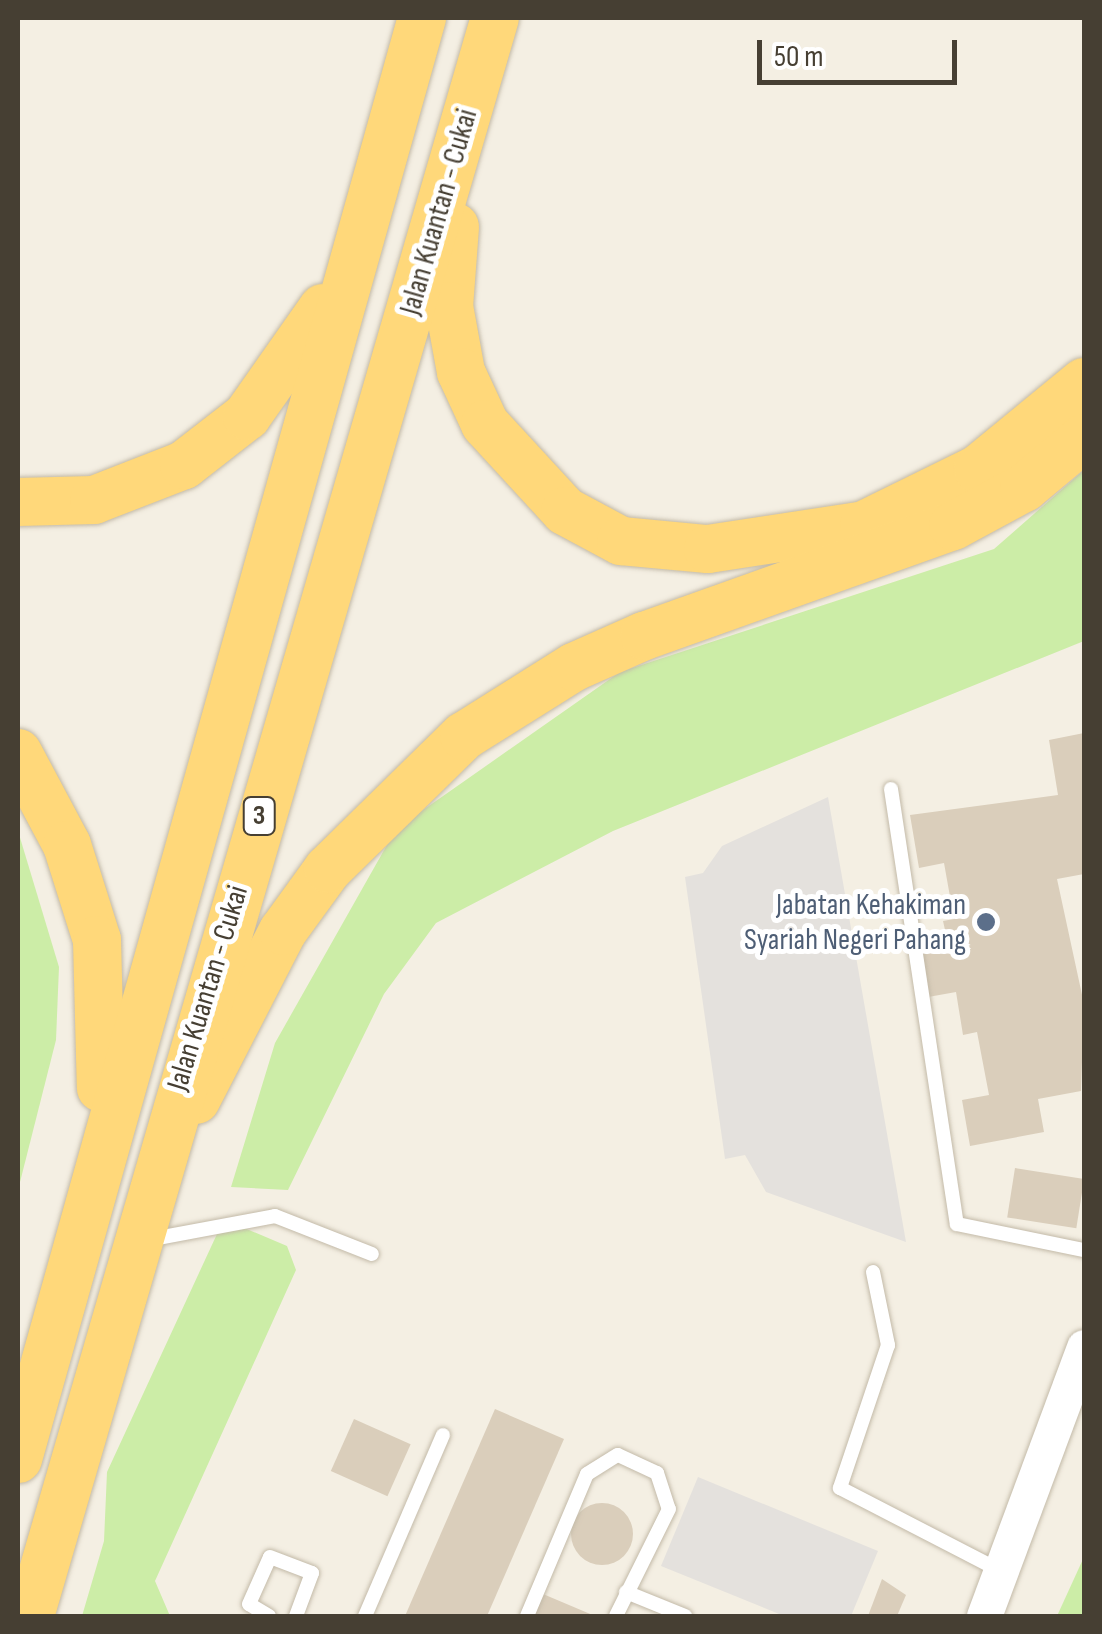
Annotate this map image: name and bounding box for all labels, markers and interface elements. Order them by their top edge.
scale bar [762,20,962,82]
text: 50 m [774,39,823,75]
street label: Jalan Kuantan - Cukai [392,105,486,319]
road number: 3 [242,793,276,839]
street label: Jalan Kuantan - Cukai [160,881,256,1095]
place label: Jabatan Kehakiman Syariah Negeri Pahang [744,887,966,958]
marker: Jabatan Kehakiman Syariah Negeri Pahang [975,911,997,933]

